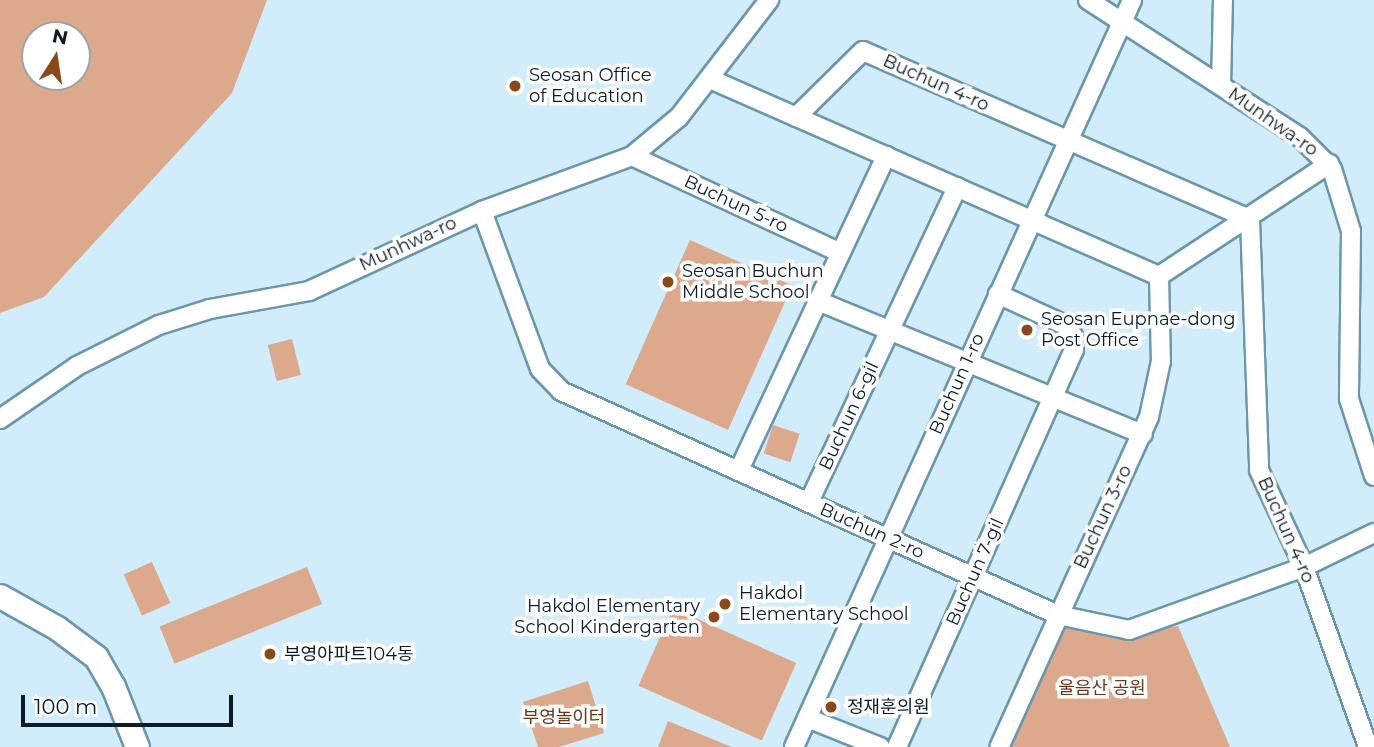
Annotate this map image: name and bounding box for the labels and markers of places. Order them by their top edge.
place label: Seosan Office of Education [529,65,652,108]
marker: Seosan Office of Education [507,78,523,94]
place label: Seosan Buchun Middle School [682,261,824,304]
marker: Seosan Buchun Middle School [660,274,676,290]
place label: Seosan Eupnae-dong Post Office [1041,309,1236,352]
marker: Seosan Eupnae-dong Post Office [1019,322,1035,338]
place label: Hakdol Elementary School [739,583,909,626]
place label: Hakdol Elementary School Kindergarten [514,596,700,638]
marker: Hakdol Elementary School [717,596,733,612]
marker: Hakdol Elementary School Kindergarten [706,609,722,625]
place label: 부영아파트104동 [284,643,414,665]
marker: 부영아파트104동 [262,646,278,662]
place label: 정재훈의원 [847,696,930,718]
marker: 정재훈의원 [821,697,841,717]

